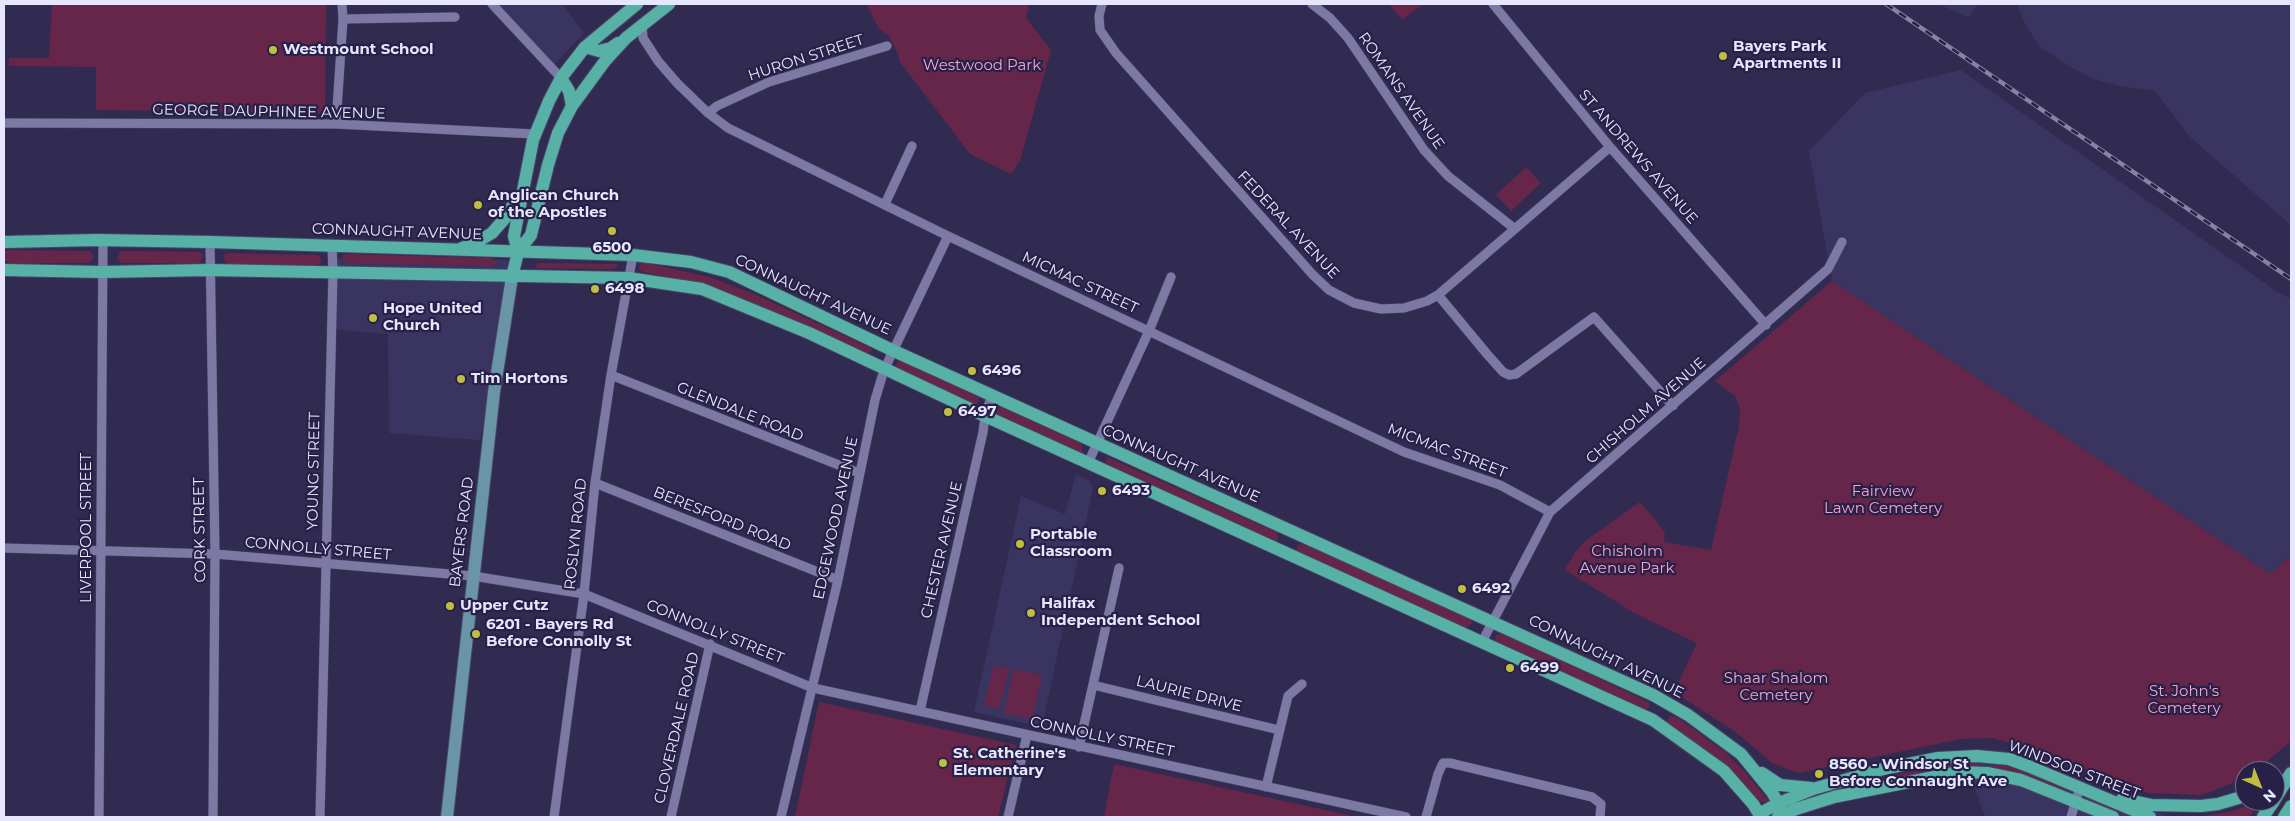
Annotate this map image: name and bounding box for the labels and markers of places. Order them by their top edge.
place label: Bayers Park Apartments II [1733,38,1841,73]
place label: Westmount School [283,41,434,59]
marker: Westmount School [267,44,279,56]
marker: Bayers Park Apartments II [1717,50,1729,62]
place label: Anglican Church of the Apostles [488,187,619,222]
marker: Anglican Church of the Apostles [472,199,484,211]
marker: 6500 [606,225,618,237]
place label: 6500 [593,239,631,257]
place label: 6498 [605,280,644,298]
marker: 6498 [589,283,601,295]
place label: Hope United Church [383,300,482,335]
marker: Hope United Church [367,312,379,324]
place label: 6496 [982,362,1021,380]
marker: 6496 [966,365,978,377]
place label: Tim Hortons [471,370,568,388]
marker: Tim Hortons [455,373,467,385]
place label: 6497 [958,403,997,421]
marker: 6497 [942,406,954,418]
place label: 6493 [1112,482,1150,500]
marker: 6493 [1096,485,1108,497]
place label: Portable Classroom [1030,526,1112,561]
marker: Portable Classroom [1014,538,1026,550]
place label: 6492 [1472,580,1510,598]
marker: 6492 [1456,583,1468,595]
place label: Halifax Independent School [1041,595,1200,630]
place label: Upper Cutz [460,597,548,615]
marker: Upper Cutz [444,600,456,612]
marker: Halifax Independent School [1025,607,1037,619]
place label: 6201 - Bayers Rd Before Connolly St [486,616,632,651]
marker: 6201 - Bayers Rd Before Connolly St [470,628,482,640]
place label: 6499 [1520,659,1559,677]
marker: 6499 [1504,662,1516,674]
place label: St. Catherine's Elementary [953,745,1066,780]
place label: 8560 - Windsor St Before Connaught Ave [1829,756,2007,791]
marker: St. Catherine's Elementary [937,757,949,769]
marker: 8560 - Windsor St Before Connaught Ave [1813,768,1825,780]

